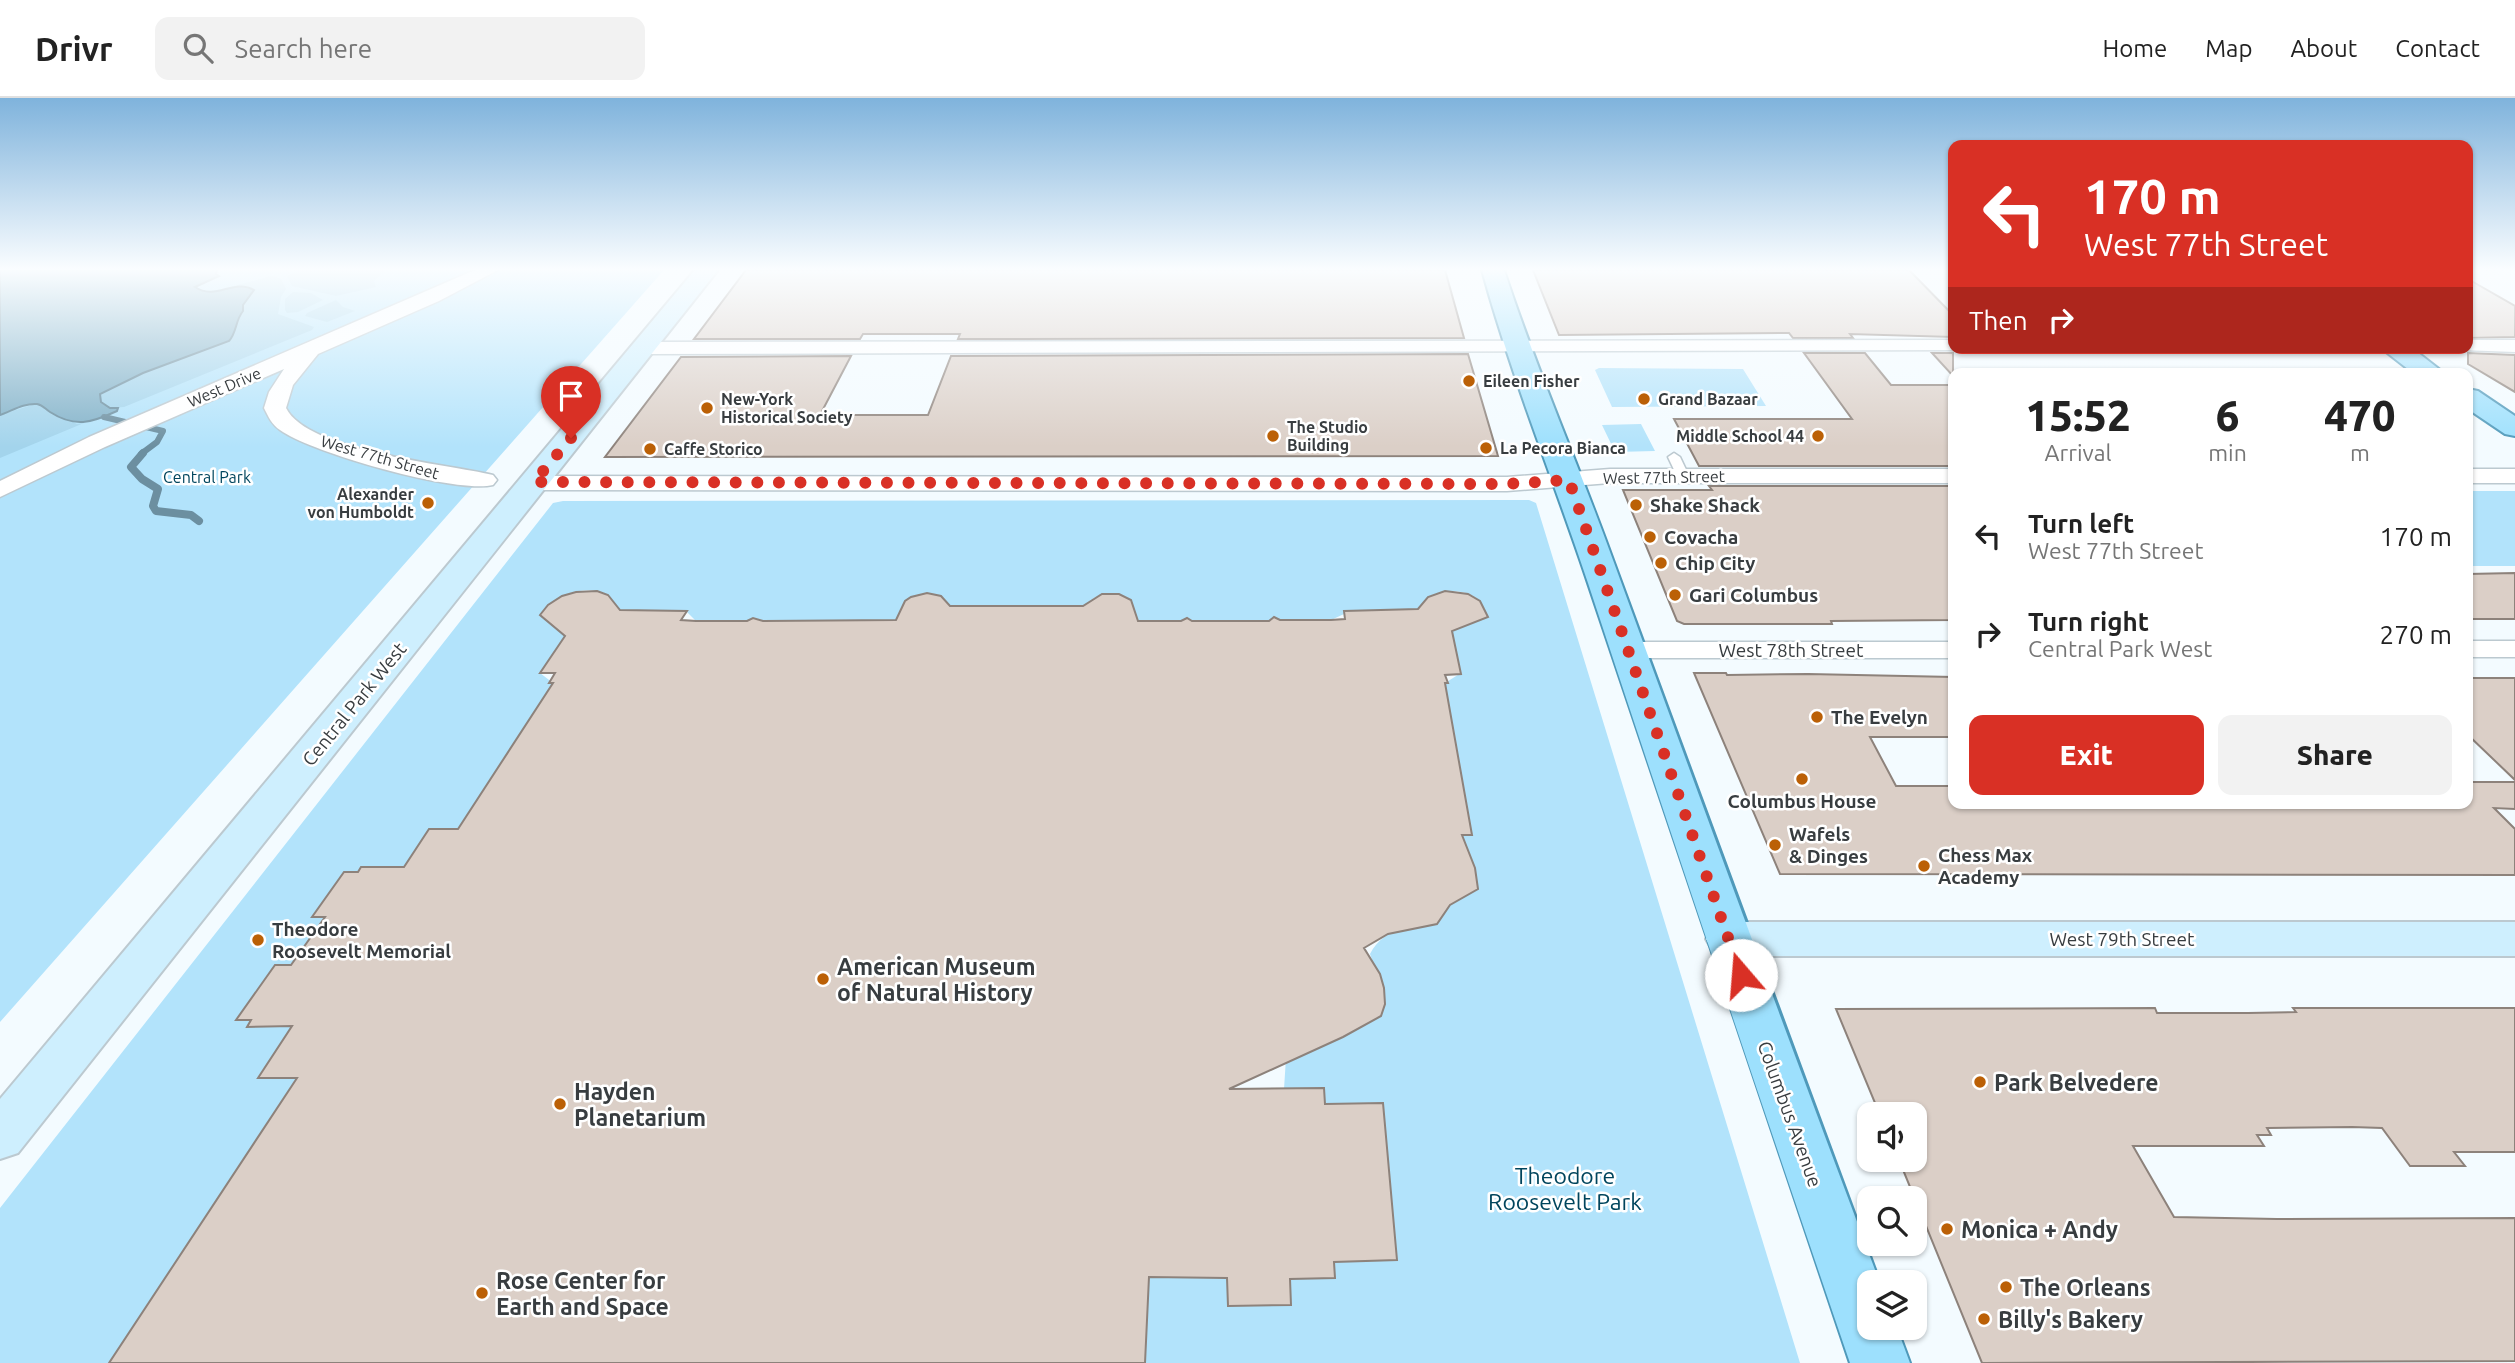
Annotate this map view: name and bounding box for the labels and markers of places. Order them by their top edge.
pin [541,366,601,438]
place label: Eileen Fisher [1483,372,1580,390]
marker: Eileen Fisher [1461,373,1477,389]
place label: New-York Historical Society [721,390,853,426]
place label: Grand Bazaar [1658,390,1758,408]
marker: Grand Bazaar [1636,391,1652,407]
marker: New-York Historical Society [699,400,715,416]
place label: The Studio Building [1287,418,1368,454]
place label: Middle School 44 [1676,427,1804,445]
marker: The Studio Building [1265,428,1281,444]
marker: Middle School 44 [1810,428,1826,444]
place label: La Pecora Bianca [1500,439,1626,457]
place label: Caffe Storico [664,440,763,458]
marker: La Pecora Bianca [1478,440,1494,456]
marker: Caffe Storico [642,441,658,457]
place label: Alexander von Humboldt [308,485,414,521]
place label: Shake Shack [1650,494,1760,516]
marker: Alexander von Humboldt [420,495,436,511]
marker: Shake Shack [1628,497,1644,513]
place label: Covacha [1664,526,1738,548]
marker: Covacha [1642,529,1658,545]
place label: Chip City [1675,552,1755,574]
marker: Chip City [1653,555,1669,571]
place label: Gari Columbus [1689,584,1818,606]
marker: Gari Columbus [1667,587,1683,603]
place label: The Evelyn [1831,706,1928,728]
marker: The Evelyn [1809,709,1825,725]
marker: Columbus House [1794,771,1810,787]
place label: Columbus House [1728,790,1876,812]
place label: Wafels & Dinges [1789,823,1868,867]
marker: Wafels & Dinges [1767,837,1783,853]
place label: Chess Max Academy [1938,844,2033,888]
marker: Chess Max Academy [1916,858,1932,874]
place label: Theodore Roosevelt Memorial [272,918,451,962]
marker: Theodore Roosevelt Memorial [250,932,266,948]
place label: American Museum of Natural History [837,954,1036,1005]
marker: American Museum of Natural History [815,971,831,987]
place label: Park Belvedere [1994,1070,2159,1095]
marker: Park Belvedere [1972,1074,1988,1090]
place label: Hayden Planetarium [574,1079,706,1130]
marker: Hayden Planetarium [552,1096,568,1112]
place label: Monica + Andy [1961,1217,2118,1242]
marker: Monica + Andy [1939,1221,1955,1237]
place label: Rose Center for Earth and Space [496,1268,669,1319]
place label: The Orleans [2020,1275,2151,1300]
marker: The Orleans [1998,1279,2014,1295]
marker: Rose Center for Earth and Space [474,1285,490,1301]
place label: Billy's Bakery [1998,1307,2143,1332]
marker: Billy's Bakery [1976,1311,1992,1327]

